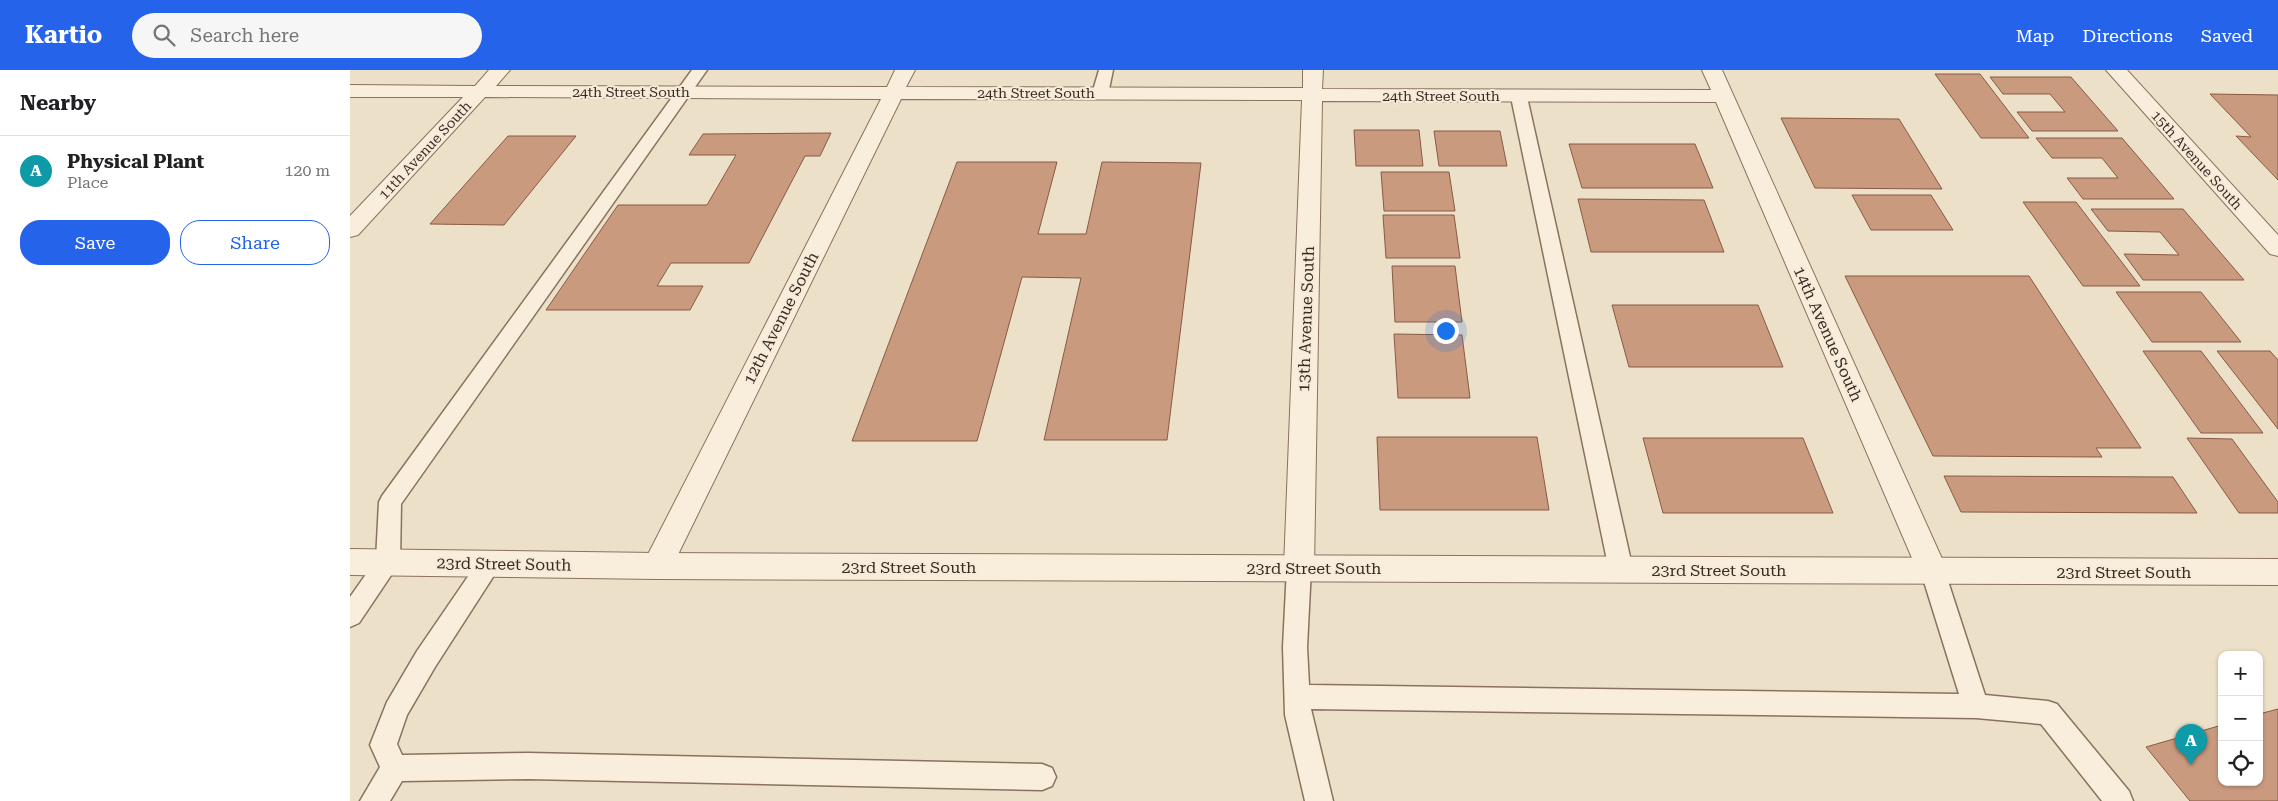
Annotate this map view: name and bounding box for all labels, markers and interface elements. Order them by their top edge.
search box [132,13,482,58]
text: Kartio [25,21,102,49]
icon: search [150,21,178,49]
text: Search here [190,24,299,47]
text: Map [2016,25,2054,46]
text: Directions [2082,25,2173,46]
text: Saved [2201,25,2253,46]
street label: 24th Street South [572,84,690,100]
street label: 24th Street South [977,85,1095,101]
street label: 24th Street South [1382,88,1500,104]
text: Nearby [20,91,96,115]
street label: 11th Avenue South [376,98,474,202]
street label: 15th Avenue South [2148,107,2246,213]
text: Physical Plant [67,150,204,173]
text: A [30,161,42,180]
text: 120 m [284,161,330,180]
text: Place [67,173,108,192]
button: Save [20,220,170,265]
button: Share [180,220,330,265]
street label: 13th Avenue South [1294,246,1318,392]
street label: 12th Avenue South [739,249,823,387]
street label: 14th Avenue South [1790,263,1866,405]
your location [1433,318,1459,344]
street label: 23rd Street South [436,553,572,575]
street label: 23rd Street South [842,558,976,577]
street label: 23rd Street South [1247,559,1381,578]
street label: 23rd Street South [1652,561,1786,580]
street label: 23rd Street South [2057,563,2191,582]
map controls [2218,651,2263,786]
button: + [2218,651,2263,696]
button: − [2218,696,2263,741]
pin: A [2175,724,2207,765]
button: locate [2218,741,2263,786]

